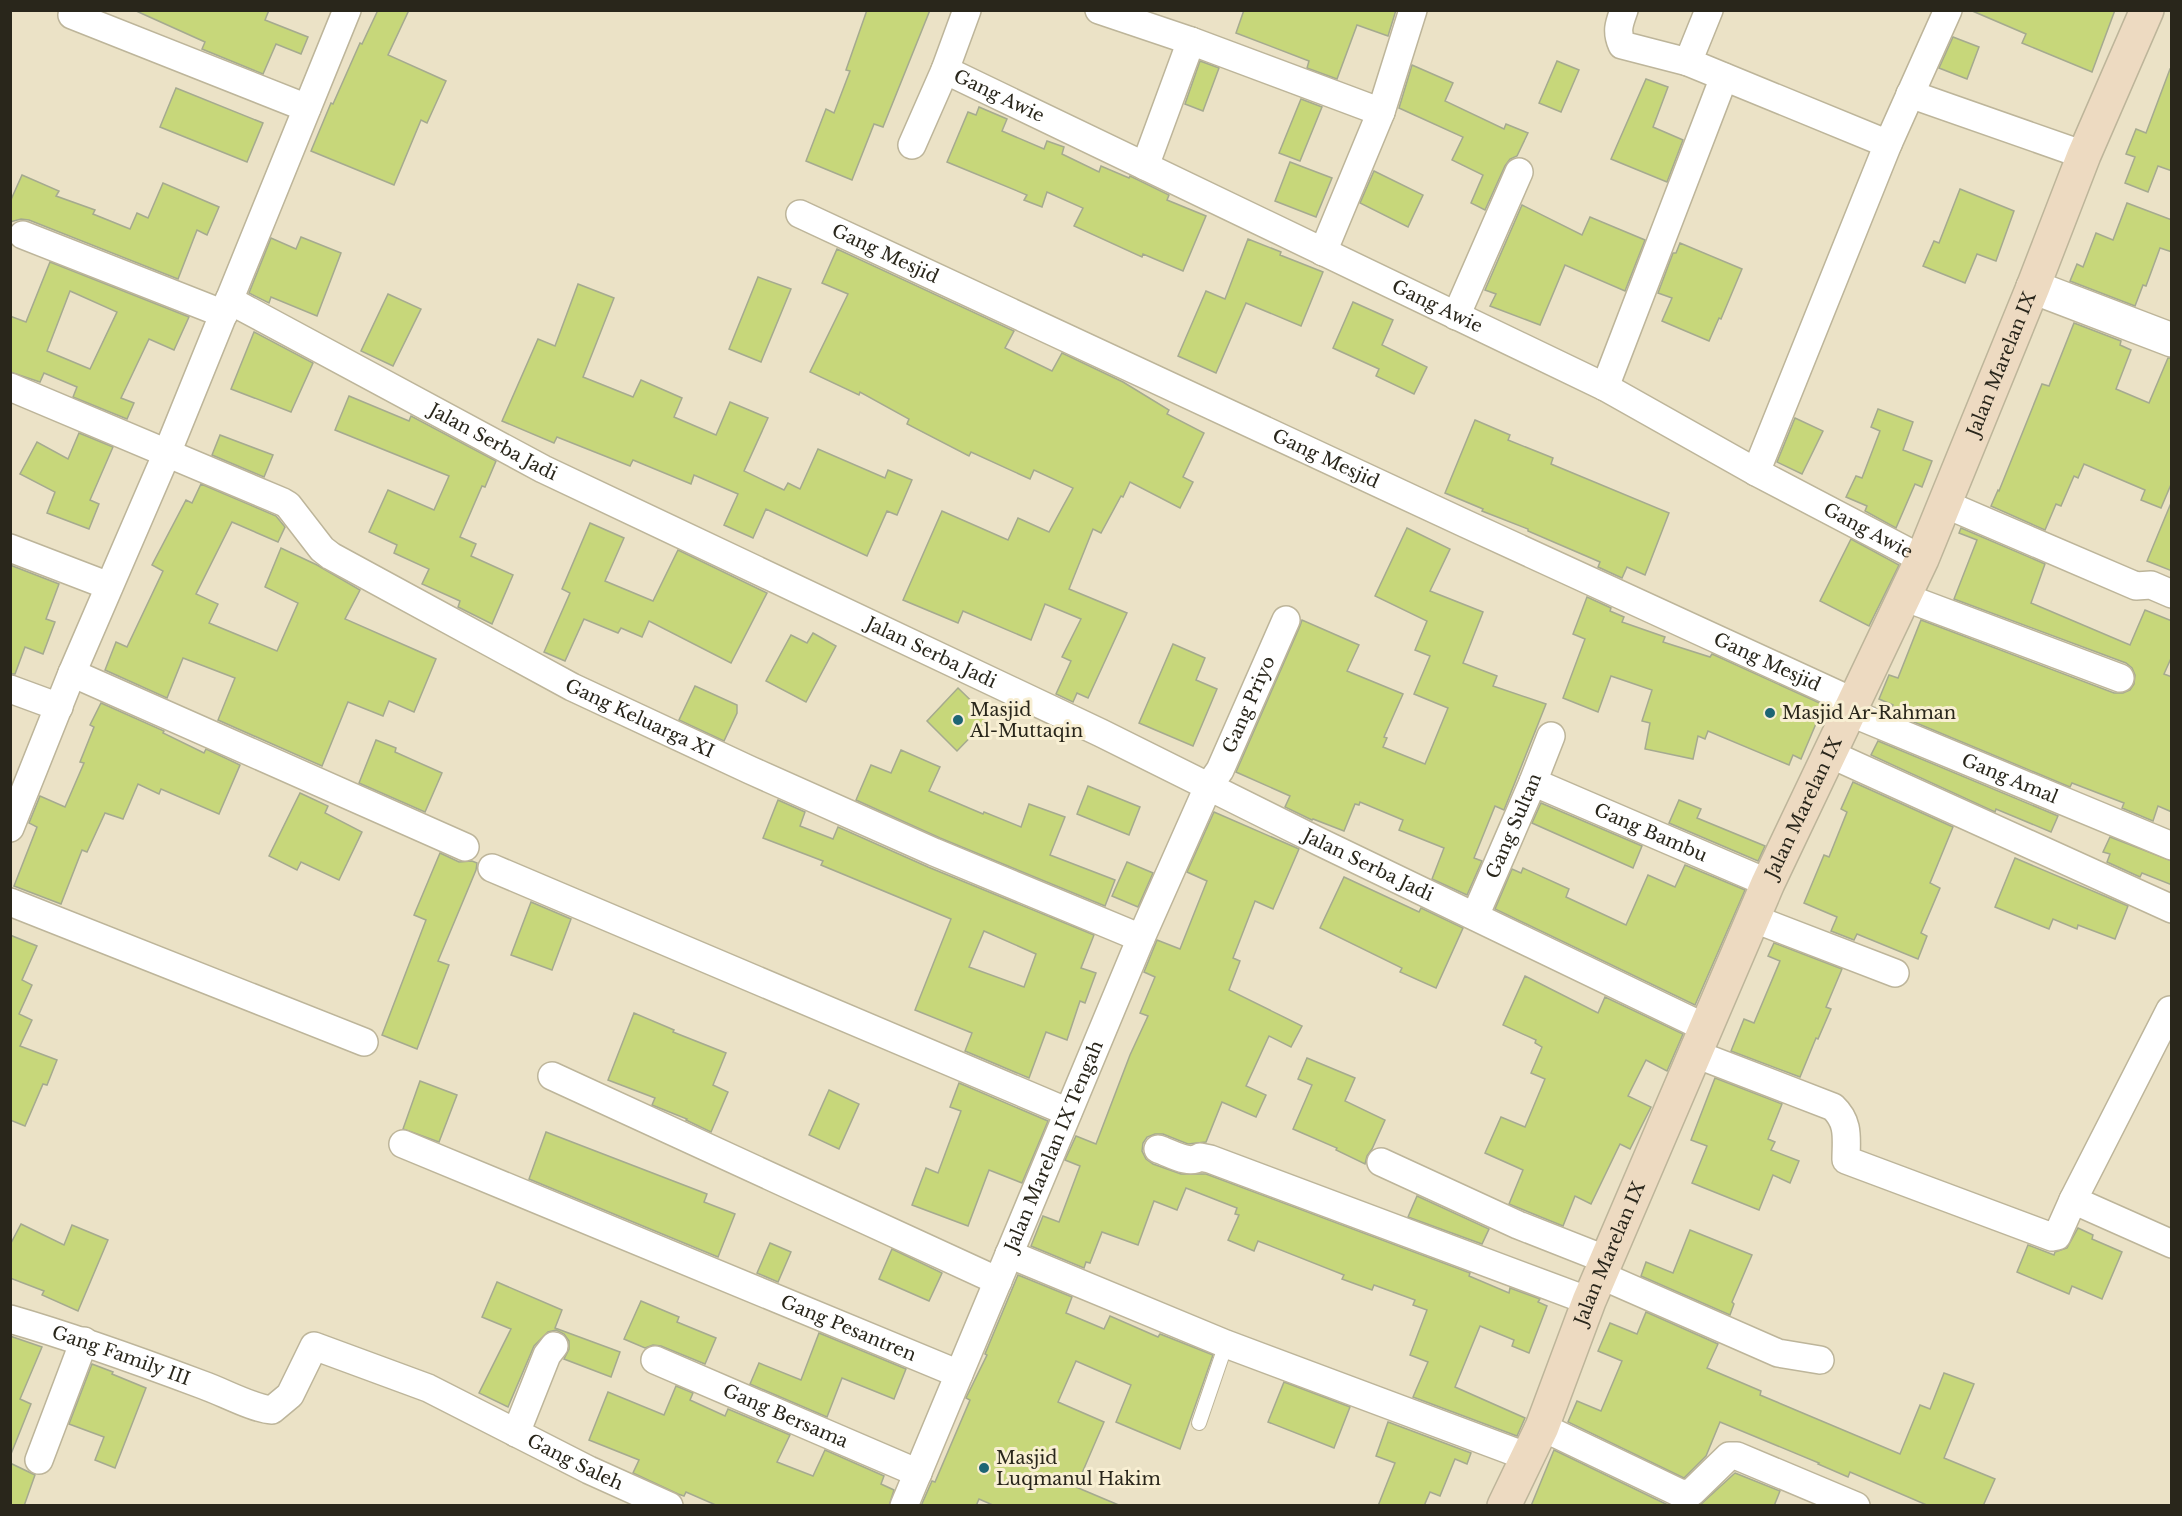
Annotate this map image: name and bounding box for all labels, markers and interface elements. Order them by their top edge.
street label: Gang Awie [950,65,1048,127]
street label: Gang Mesjid [828,219,942,288]
street label: Gang Awie [1388,275,1486,338]
street label: Jalan Marelan IX [1961,289,2041,441]
street label: Jalan Serba Jadi [424,398,561,485]
street label: Gang Mesjid [1269,424,1383,493]
street label: Gang Awie [1820,498,1917,563]
street label: Jalan Serba Jadi [860,611,1000,693]
street label: Gang Mesjid [1710,628,1824,696]
street label: Gang Priyo [1218,653,1280,756]
street label: Gang Keluarga XI [562,674,718,763]
place label: Masjid Al-Muttaqin [969,699,1083,742]
place label: Masjid Ar-Rahman [1782,702,1956,724]
marker: Masjid Ar-Rahman [1763,706,1777,720]
marker: Masjid Al-Muttaqin [951,713,965,727]
street label: Jalan Marelan IX [1760,733,1847,884]
street label: Gang Amal [1958,749,2061,808]
street label: Gang Sultan [1481,770,1546,882]
street label: Gang Bambu [1591,799,1710,866]
street label: Jalan Serba Jadi [1298,823,1437,906]
street label: Jalan Marelan IX Tengah [1000,1037,1108,1257]
street label: Jalan Marelan IX [1569,1178,1650,1330]
street label: Gang Pesantren [777,1290,919,1366]
street label: Gang Family III [49,1321,193,1390]
street label: Gang Bersama [720,1379,851,1453]
street label: Gang Saleh [524,1429,627,1495]
place label: Masjid Luqmanul Hakim [996,1447,1161,1490]
marker: Masjid Luqmanul Hakim [977,1461,991,1475]

